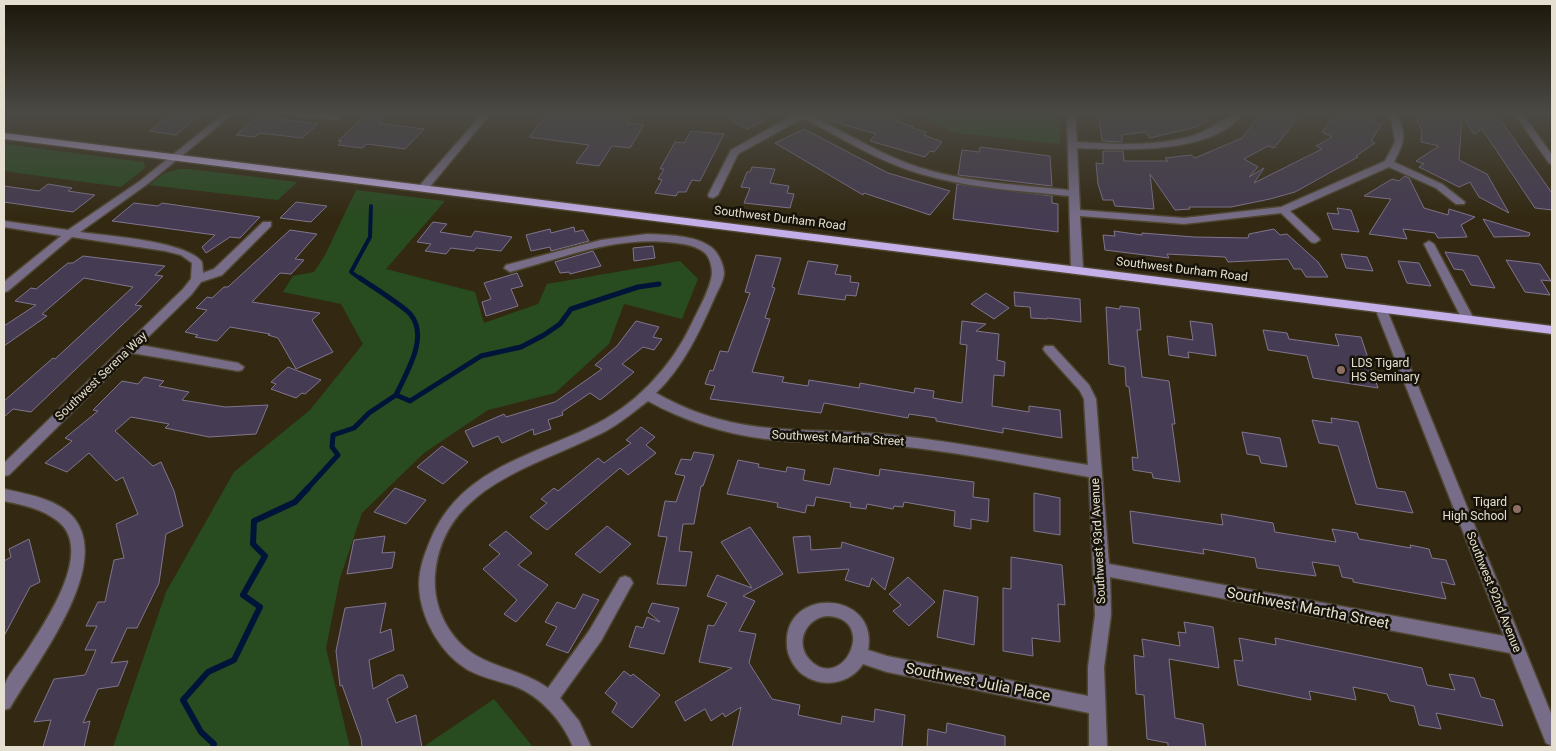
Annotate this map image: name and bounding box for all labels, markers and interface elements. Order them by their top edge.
street label: Southwest Durham Road [713,203,847,233]
street label: Southwest Durham Road [1115,254,1249,284]
street label: Southwest Serena Way [52,328,150,423]
place label: LDS Tigard HS Seminary [1351,356,1420,384]
marker: LDS Tigard HS Seminary [1335,364,1347,376]
street label: Southwest Martha Street [771,428,905,448]
street label: Southwest 93rd Avenue [1088,478,1108,604]
place label: Tigard High School [1443,495,1507,523]
marker: Tigard High School [1511,503,1523,515]
street label: Southwest 92nd Avenue [1463,530,1525,654]
street label: Southwest Martha Street [1225,583,1391,633]
street label: Southwest Julia Place [904,659,1052,705]

